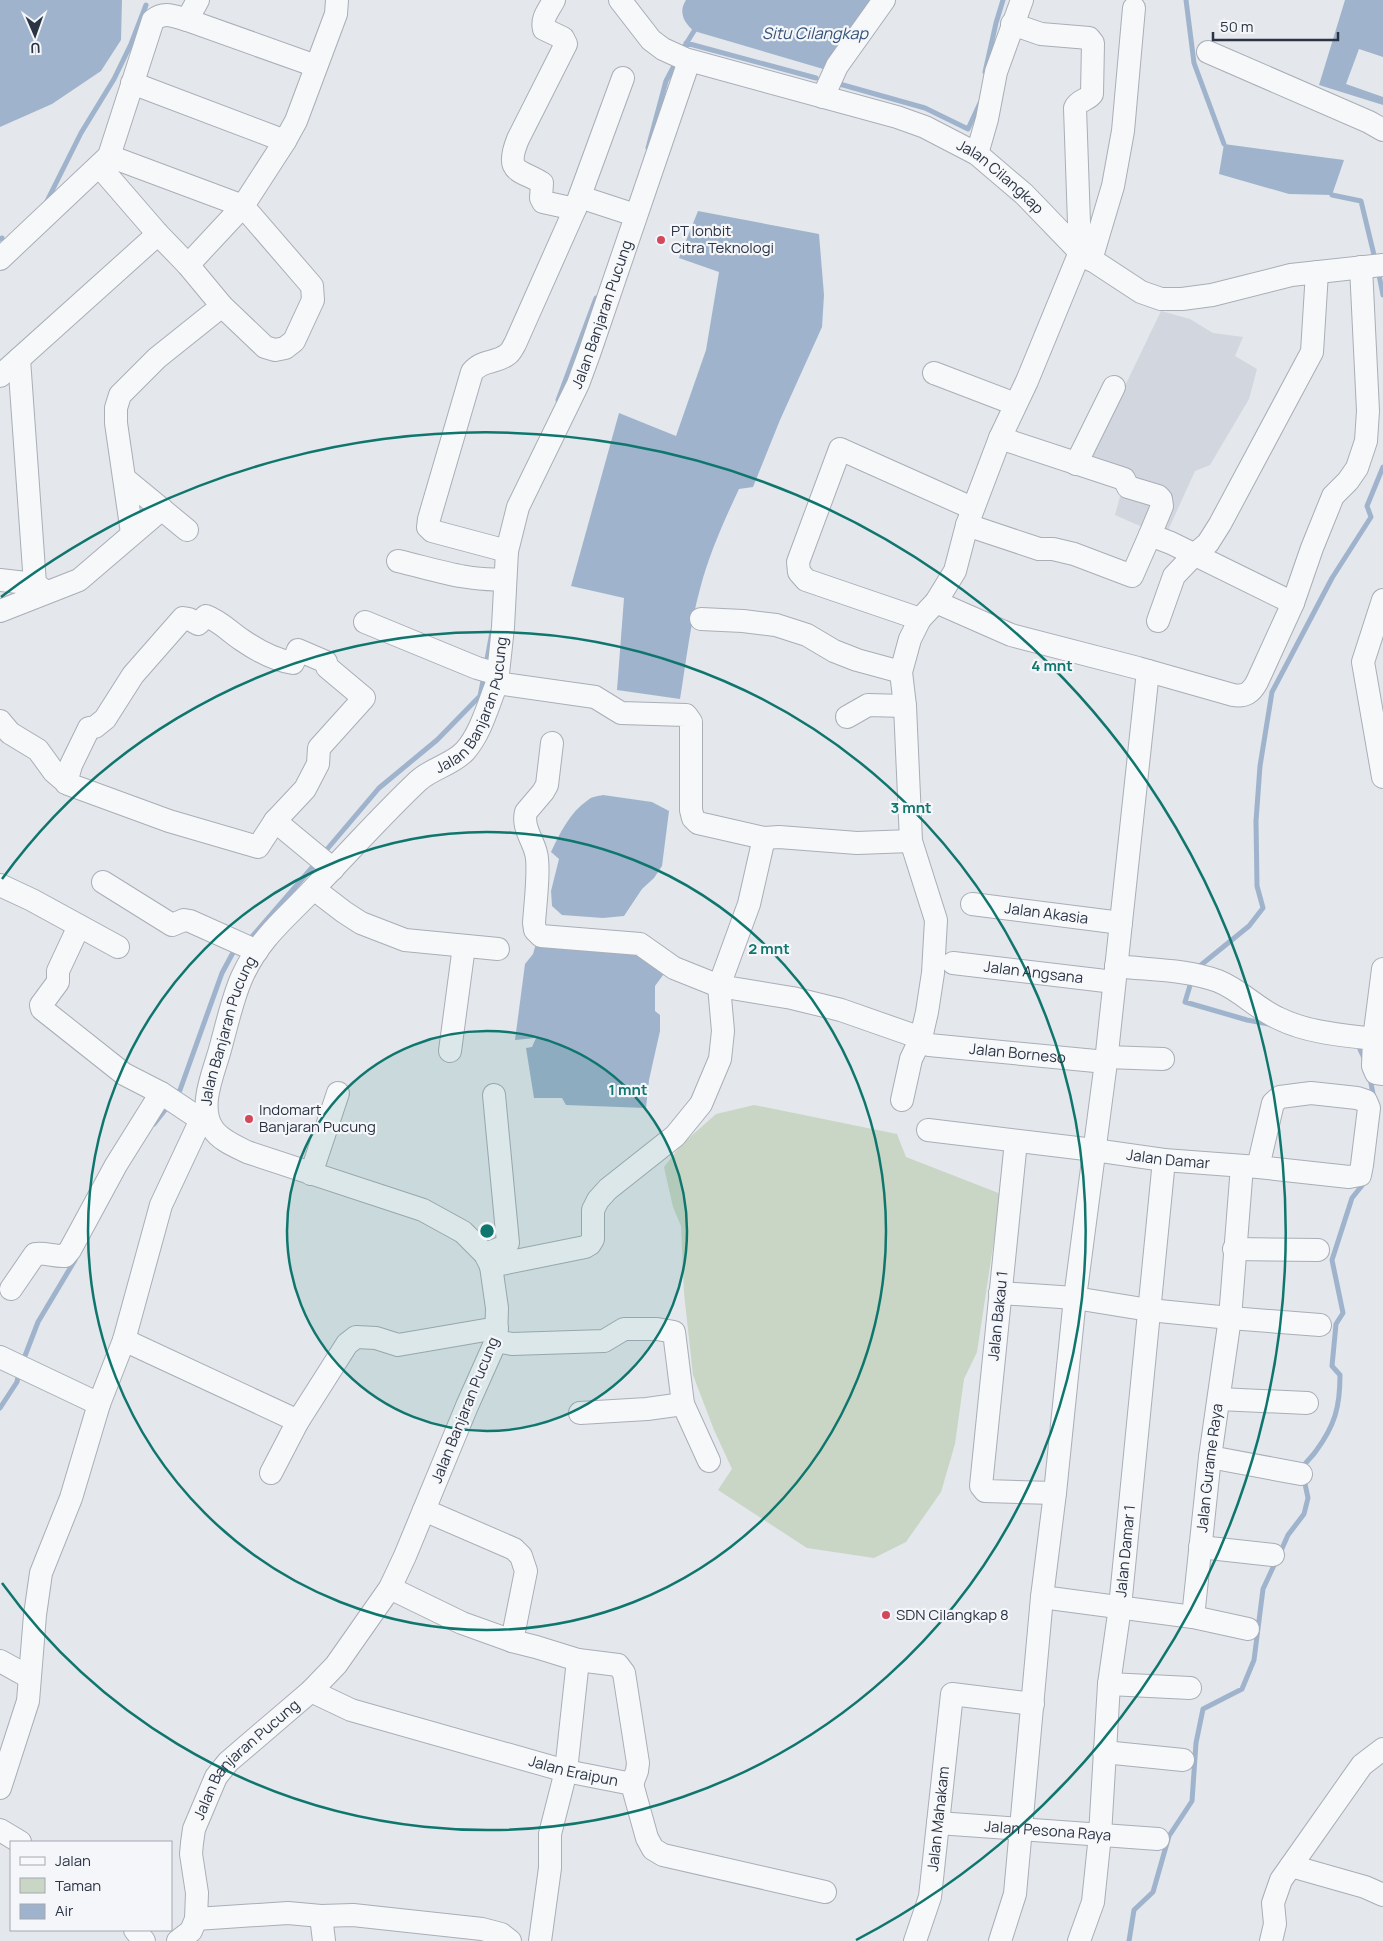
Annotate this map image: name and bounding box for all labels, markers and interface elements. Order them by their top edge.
north arrow [10,10,60,60]
scale bar [1213,10,1338,42]
text: 50 m [1220,16,1254,37]
water label: Situ Cilangkap [762,22,869,44]
text: U [30,39,41,58]
street label: Jalan Cilangkap [953,134,1049,218]
place label: PT Ionbit Citra Teknologi [671,220,774,258]
marker: PT Ionbit Citra Teknologi [655,234,667,246]
street label: Jalan Banjaran Pucung [566,237,637,392]
street label: Jalan Banjaran Pucung [431,636,512,778]
text: 4 mnt [1031,655,1073,676]
text: 3 mnt [890,797,932,818]
street label: Jalan Akasia [1003,897,1090,929]
text: 2 mnt [748,938,790,959]
street label: Jalan Banjaran Pucung [195,952,261,1106]
street label: Jalan Angsana [983,956,1084,988]
street label: Jalan Borneso [968,1038,1067,1068]
text: 1 mnt [609,1079,647,1100]
place label: Indomart Banjaran Pucung [259,1099,376,1137]
marker: Indomart Banjaran Pucung [243,1113,255,1125]
street label: Jalan Damar [1125,1144,1211,1173]
centre of rings [478,1222,496,1240]
street label: Jalan Bakau 1 [982,1270,1013,1362]
street label: Jalan Banjaran Pucung [426,1334,503,1486]
street label: Jalan Gurame Raya [1191,1402,1228,1533]
street label: Jalan Damar 1 [1110,1504,1140,1598]
place label: SDN Cilangkap 8 [896,1604,1009,1625]
marker: SDN Cilangkap 8 [880,1609,892,1621]
street label: Jalan Banjaran Pucung [188,1694,304,1823]
street label: Jalan Eraipun [526,1750,620,1791]
street label: Jalan Mahakam [922,1765,954,1873]
street label: Jalan Pesona Raya [984,1815,1112,1846]
legend [10,1841,172,1931]
text: Jalan [55,1850,91,1871]
text: Taman [55,1875,101,1896]
text: Air [55,1900,74,1921]

